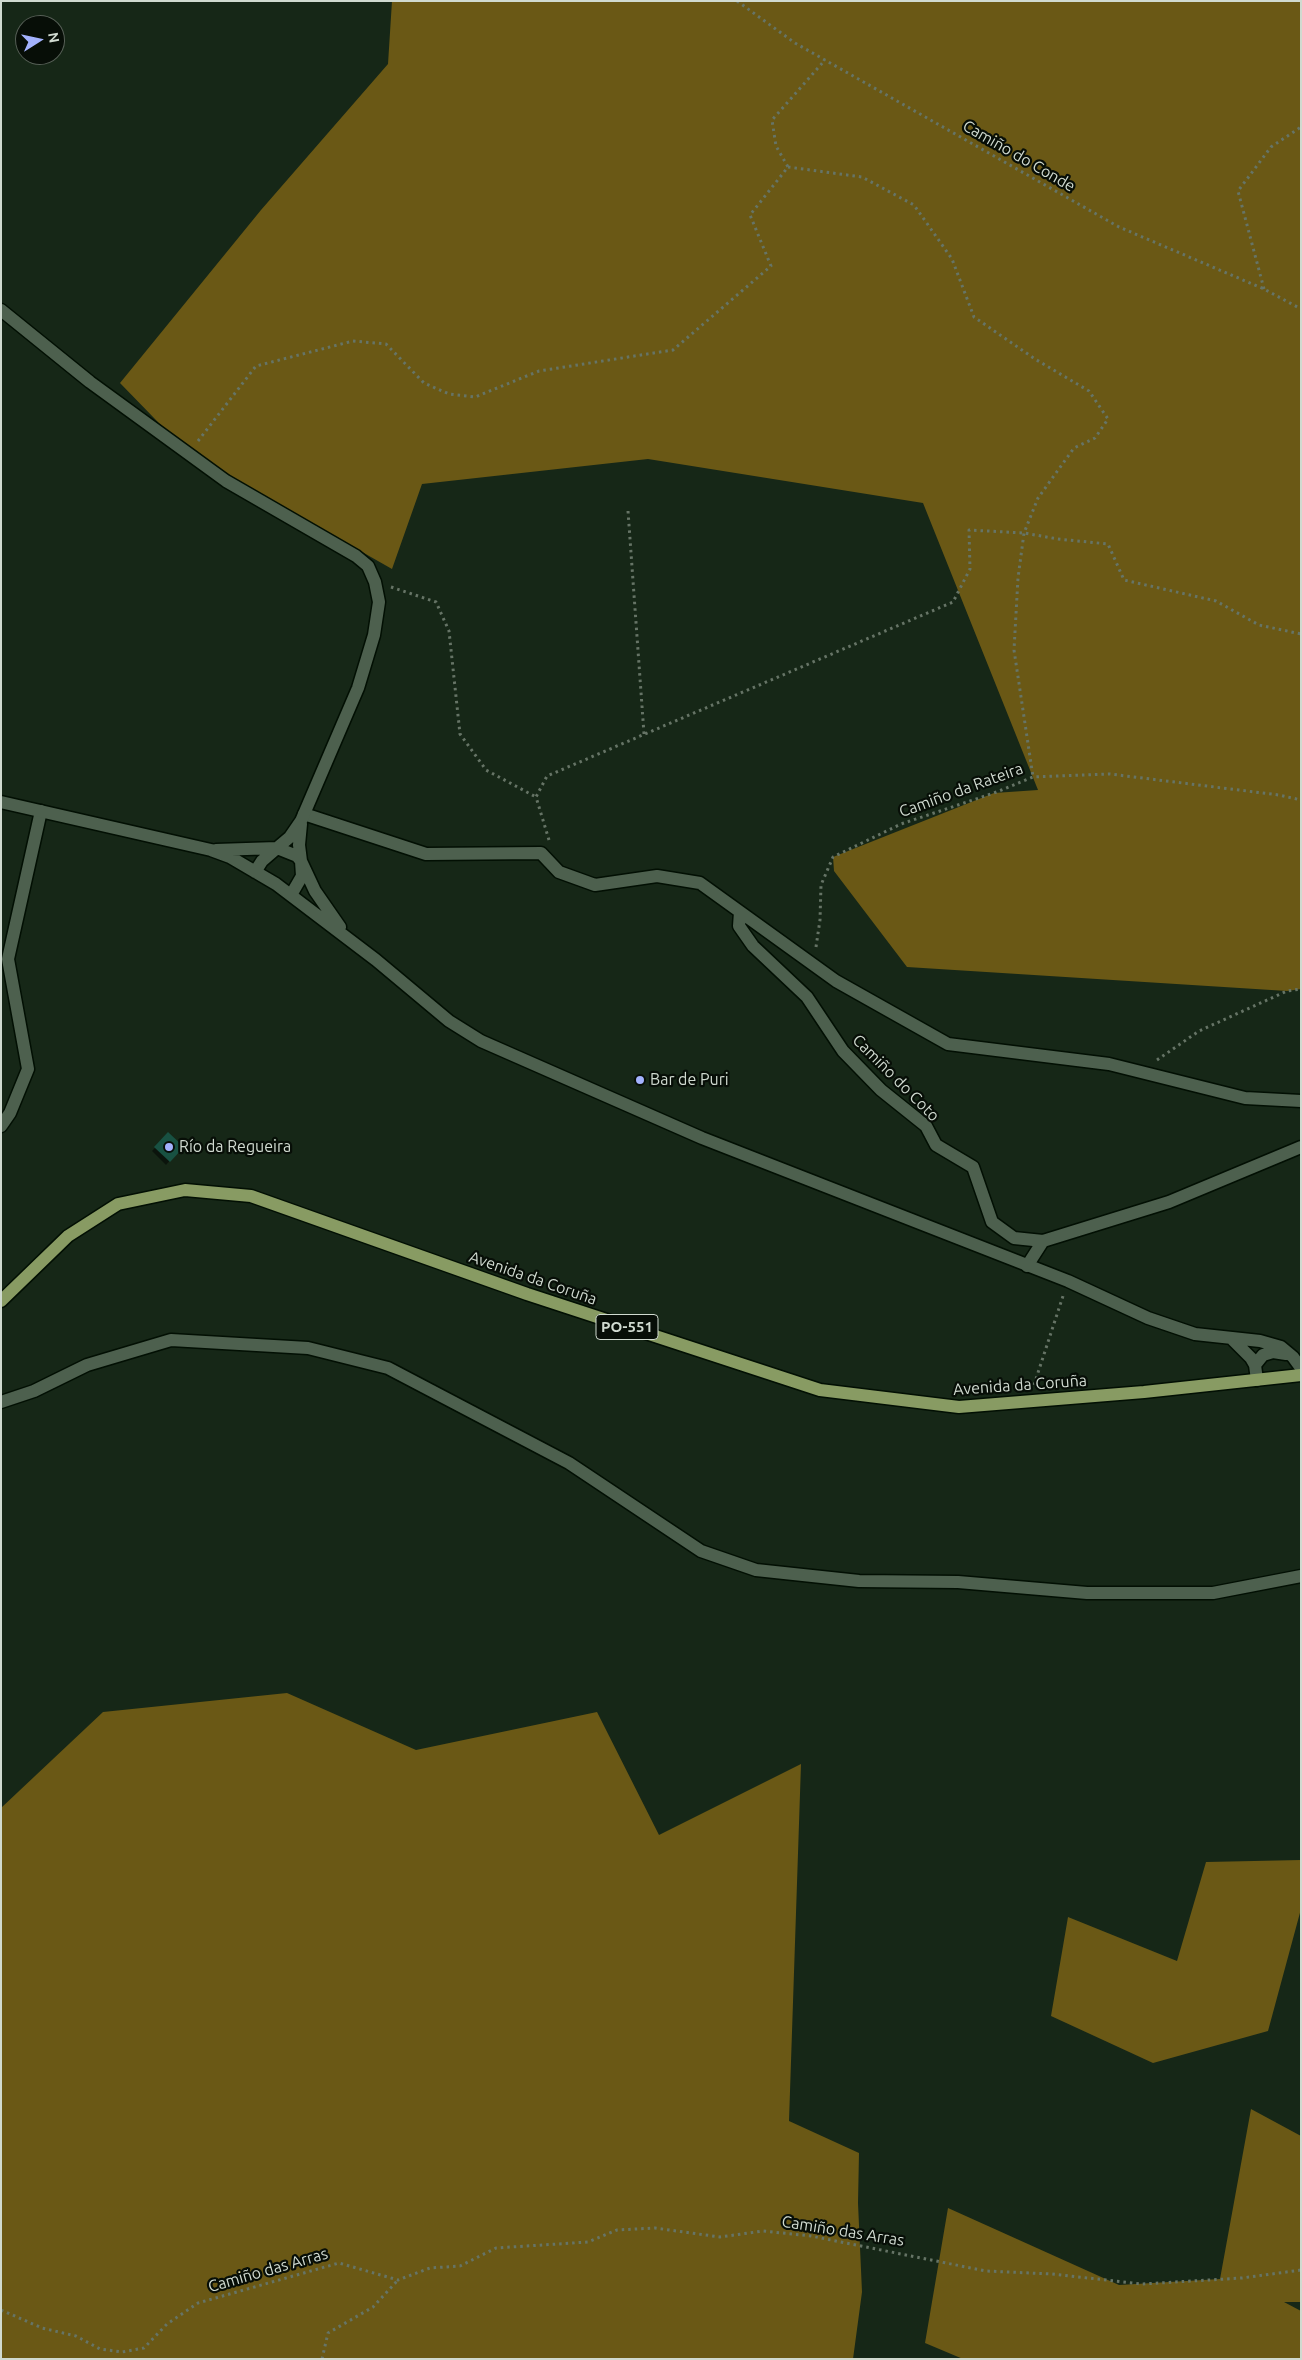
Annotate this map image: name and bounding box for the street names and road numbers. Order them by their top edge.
street label: Camiño do Conde [959,116,1079,196]
street label: Camiño da Rateira [896,759,1026,821]
street label: Camiño do Coto [849,1031,943,1125]
street label: Avenida da Coruña [467,1247,599,1309]
road number: PO-551 [596,1314,658,1340]
street label: Avenida da Coruña [952,1371,1088,1399]
street label: Camiño das Arras [780,2212,906,2250]
street label: Camiño das Arras [206,2244,330,2296]

